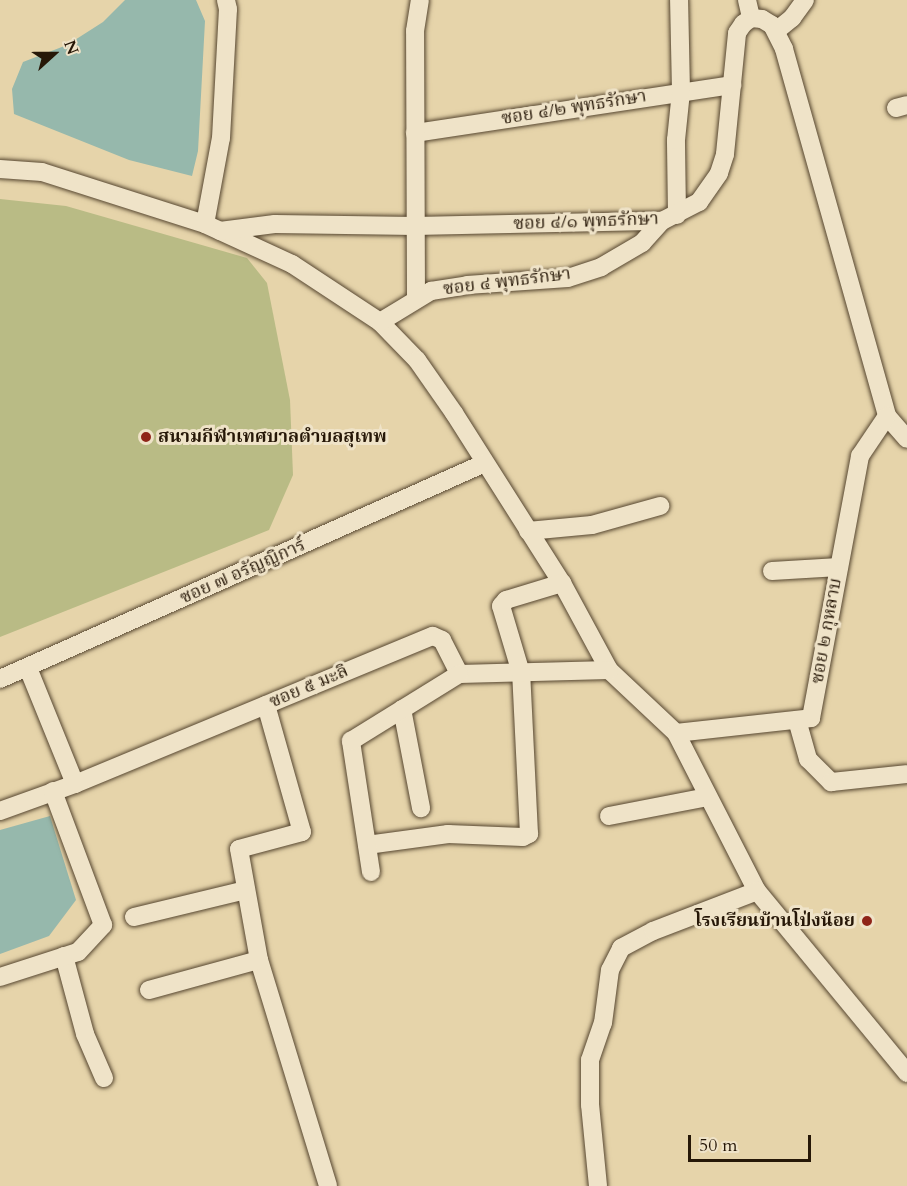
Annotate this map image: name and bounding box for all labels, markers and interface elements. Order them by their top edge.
north arrow [24,24,84,84]
text: N [58,37,84,58]
street label: ซอย ๔/๒ พุทธรักษา [500,86,648,130]
street label: ซอย ๔/๑ พุทธรักษา [513,209,659,235]
street label: ซอย ๔ พุทธรักษา [442,263,572,301]
place label: สนามกีฬาเทศบาลตำบลสุเทพ [158,426,387,448]
marker: สนามกีฬาเทศบาลตำบลสุเทพ [139,430,153,444]
street label: ซอย ๗ อรัญญิการ์ [177,535,309,609]
street label: ซอย ๒ กุหลาบ [807,576,847,686]
street label: ซอย ๕ มะลิ [266,661,352,713]
place label: โรงเรียนบ้านโป่งน้อย [695,910,855,932]
marker: โรงเรียนบ้านโป่งน้อย [860,914,874,928]
scale bar [691,1123,814,1161]
text: 50 m [699,1133,738,1158]

